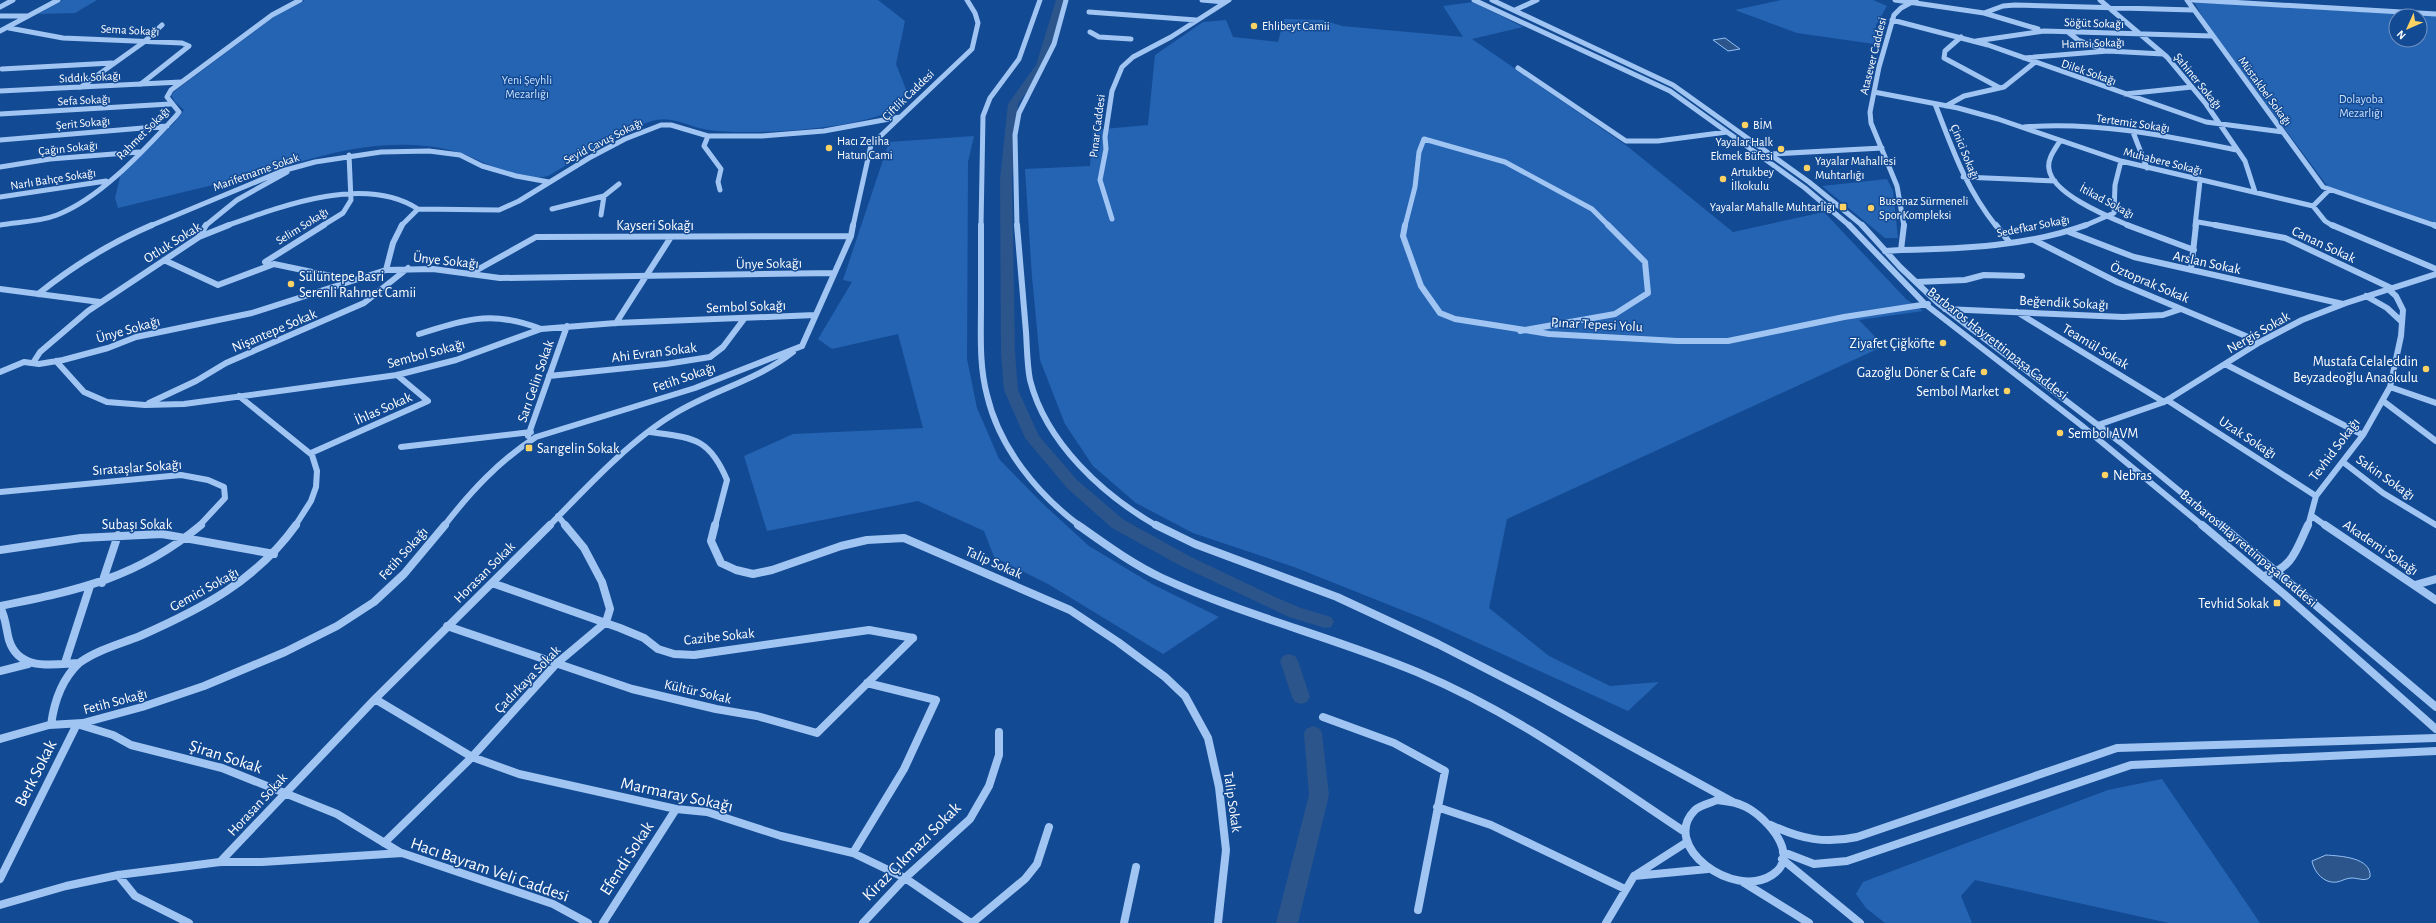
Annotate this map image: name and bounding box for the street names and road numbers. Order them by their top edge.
street label: Atasever Caddesi [1858,16,1888,96]
street label: Söğüt Sokağı [2064,16,2124,30]
street label: Sema Sokağı [100,22,160,38]
street label: Hamsi Sokağı [2061,36,2125,50]
street label: Şahiner Sokağı [2172,51,2224,111]
street label: Müstakbel Sokağı [2236,54,2294,128]
street label: Dilek Sokağı [2060,57,2118,87]
street label: Çiftlik Caddesi [880,67,936,123]
street label: Sıddık Sokağı [59,69,121,85]
street label: Sefa Sokağı [57,93,111,107]
street label: Pınar Caddesi [1087,94,1107,158]
street label: Rahmet Sokağı [114,104,172,162]
street label: Tertemiz Sokağı [2096,112,2170,134]
street label: Şerit Sokağı [55,115,111,131]
street label: Seyid Çavuş Sokağı [561,116,645,167]
street label: Çinici Sokağı [1948,123,1982,181]
street label: Çağın Sokağı [38,139,98,157]
street label: Muhabere Sokağı [2122,145,2204,177]
street label: Marifetname Sokak [211,151,301,193]
street label: Narlı Bahçe Sokağı [9,166,97,192]
street label: İtikad Sokağı [2078,181,2137,220]
street label: Selim Sokağı [274,205,330,247]
street label: Sedefkar Sokağı [1996,213,2070,239]
street label: Otluk Sokak [141,219,204,266]
street label: Kayseri Sokağı [616,219,694,233]
street label: Canan Sokak [2289,224,2358,266]
street label: Ünye Sokağı [412,248,480,271]
street label: Arslan Sokak [2172,249,2243,277]
street label: Ünye Sokağı [736,253,802,272]
street label: Öztoprak Sokak [2108,257,2193,306]
street label: Barbaros Hayrettinpaşa Caddesi [1925,285,2070,403]
street label: Beğendik Sokağı [2019,294,2109,312]
street label: Sembol Sokağı [706,299,786,315]
street label: Nişantepe Sokak [230,307,319,355]
street label: Nergis Sokak [2225,309,2293,356]
street label: Ünye Sokağı [94,311,162,346]
street label: Pınar Tepesi Yolu [1551,316,1643,334]
street label: Teamül Sokak [2060,322,2132,372]
street label: Sembol Sokağı [386,337,467,371]
street label: Sarı Gelin Sokak [515,338,557,424]
street label: Ahi Evran Sokak [611,341,698,365]
street label: Fetih Sokağı [651,361,718,395]
street label: İhlas Sokak [352,387,414,428]
street label: Uzak Sokağı [2216,414,2279,462]
street label: Tevhid Sokağı [2307,416,2363,484]
street label: Sakin Sokağı [2354,453,2417,503]
street label: Sırataşlar Sokağı [92,458,182,478]
street label: Barbaros Hayrettinpaşa Caddesi [2177,488,2319,610]
street label: Subaşı Sokak [102,518,173,532]
street label: Akademi Sokağı [2340,518,2421,578]
street label: Fetih Sokağı [377,525,431,583]
street label: Horasan Sokak [451,539,518,606]
street label: Talip Sokak [963,544,1025,582]
street label: Gemici Sokağı [168,565,241,614]
street label: Cazibe Sokak [683,626,756,648]
street label: Çadırkaya Sokak [492,643,564,716]
street label: Kültür Sokak [663,677,733,707]
street label: Fetih Sokağı [82,687,149,717]
street label: Berk Sokak [12,737,59,809]
street label: Şiran Sokak [187,737,265,776]
street label: Horasan Sokak [225,770,291,839]
street label: Talip Sokak [1221,771,1243,834]
street label: Marmaray Sokağı [619,774,735,816]
street label: Kiraz Çıkmazı Sokak [859,799,964,904]
street label: Efendi Sokak [596,818,657,898]
street label: Hacı Bayram Veli Caddesi [408,834,571,906]

